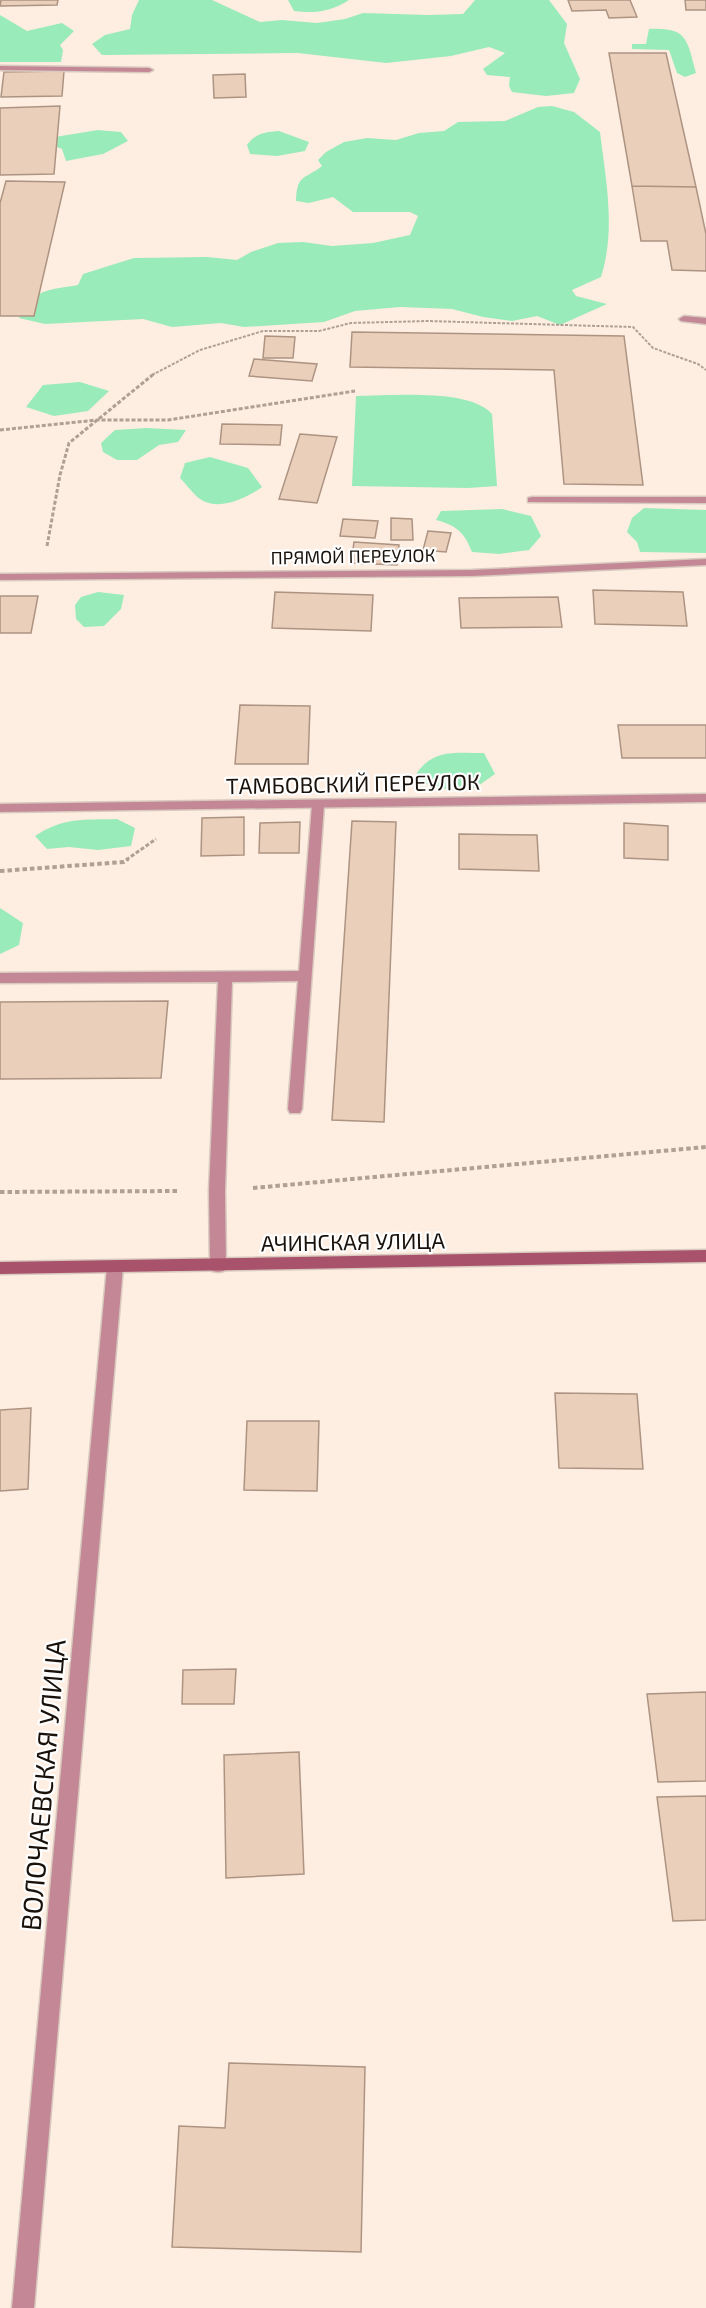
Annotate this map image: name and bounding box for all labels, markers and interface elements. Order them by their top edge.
street label: ПРЯМОЙ ПЕРЕУЛОК [270,544,436,568]
street label: ТАМБОВСКИЙ ПЕРЕУЛОК [226,768,480,798]
street label: АЧИНСКАЯ УЛИЦА [261,1226,446,1256]
street label: ВОЛОЧАЕВСКАЯ УЛИЦА [13,1638,71,1932]

